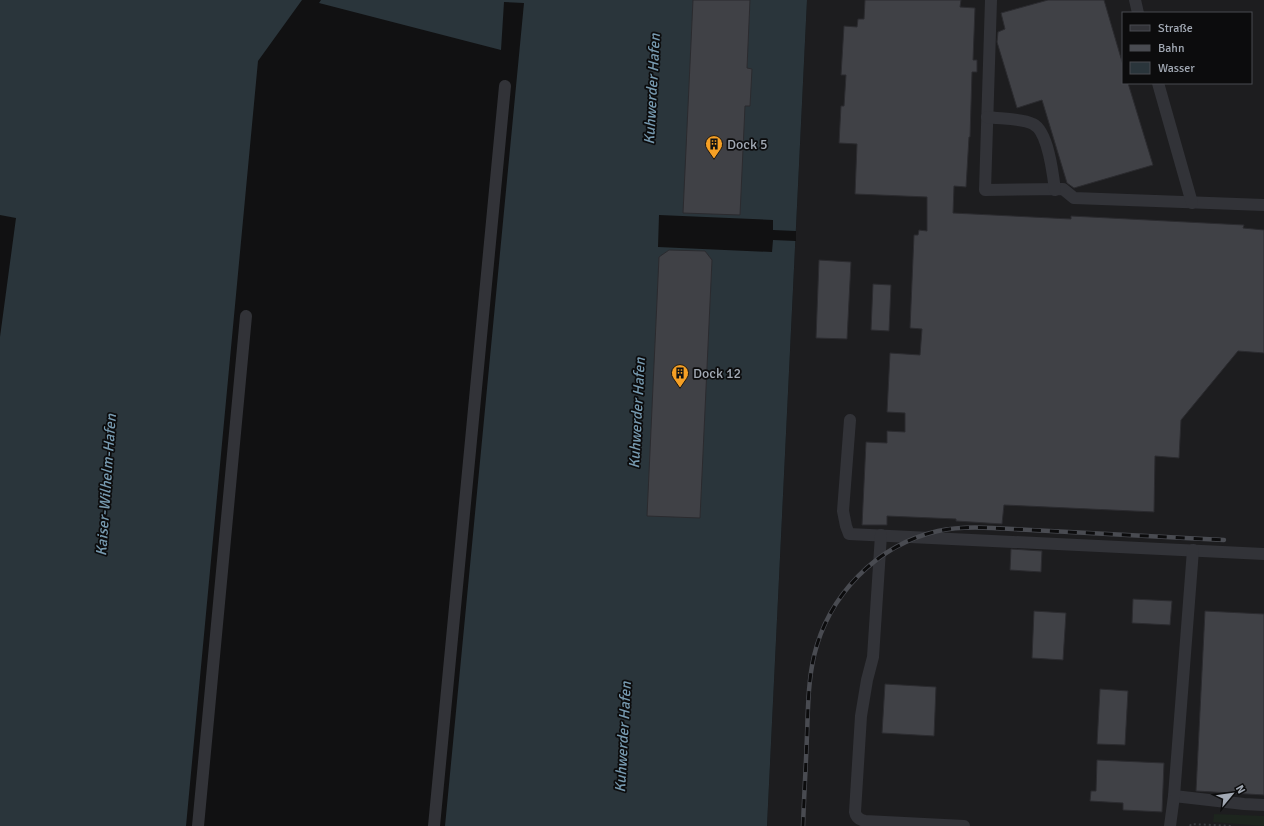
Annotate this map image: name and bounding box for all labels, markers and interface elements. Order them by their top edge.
legend [1122,12,1252,84]
text: Straße [1158,21,1193,36]
water label: Kuhwerder Hafen [640,32,664,145]
text: Bahn [1158,41,1184,56]
text: Wasser [1158,61,1195,76]
building icon: Dock 5 [704,134,724,159]
place label: Dock 5 [727,136,768,153]
water label: Kuhwerder Hafen [625,356,649,469]
building icon: Dock 12 [670,363,690,388]
place label: Dock 12 [693,365,741,382]
water label: Kaiser-Wilhelm-Hafen [92,413,120,557]
water label: Kuhwerder Hafen [611,680,635,793]
north arrow [1212,774,1252,814]
text: N [1233,783,1248,796]

